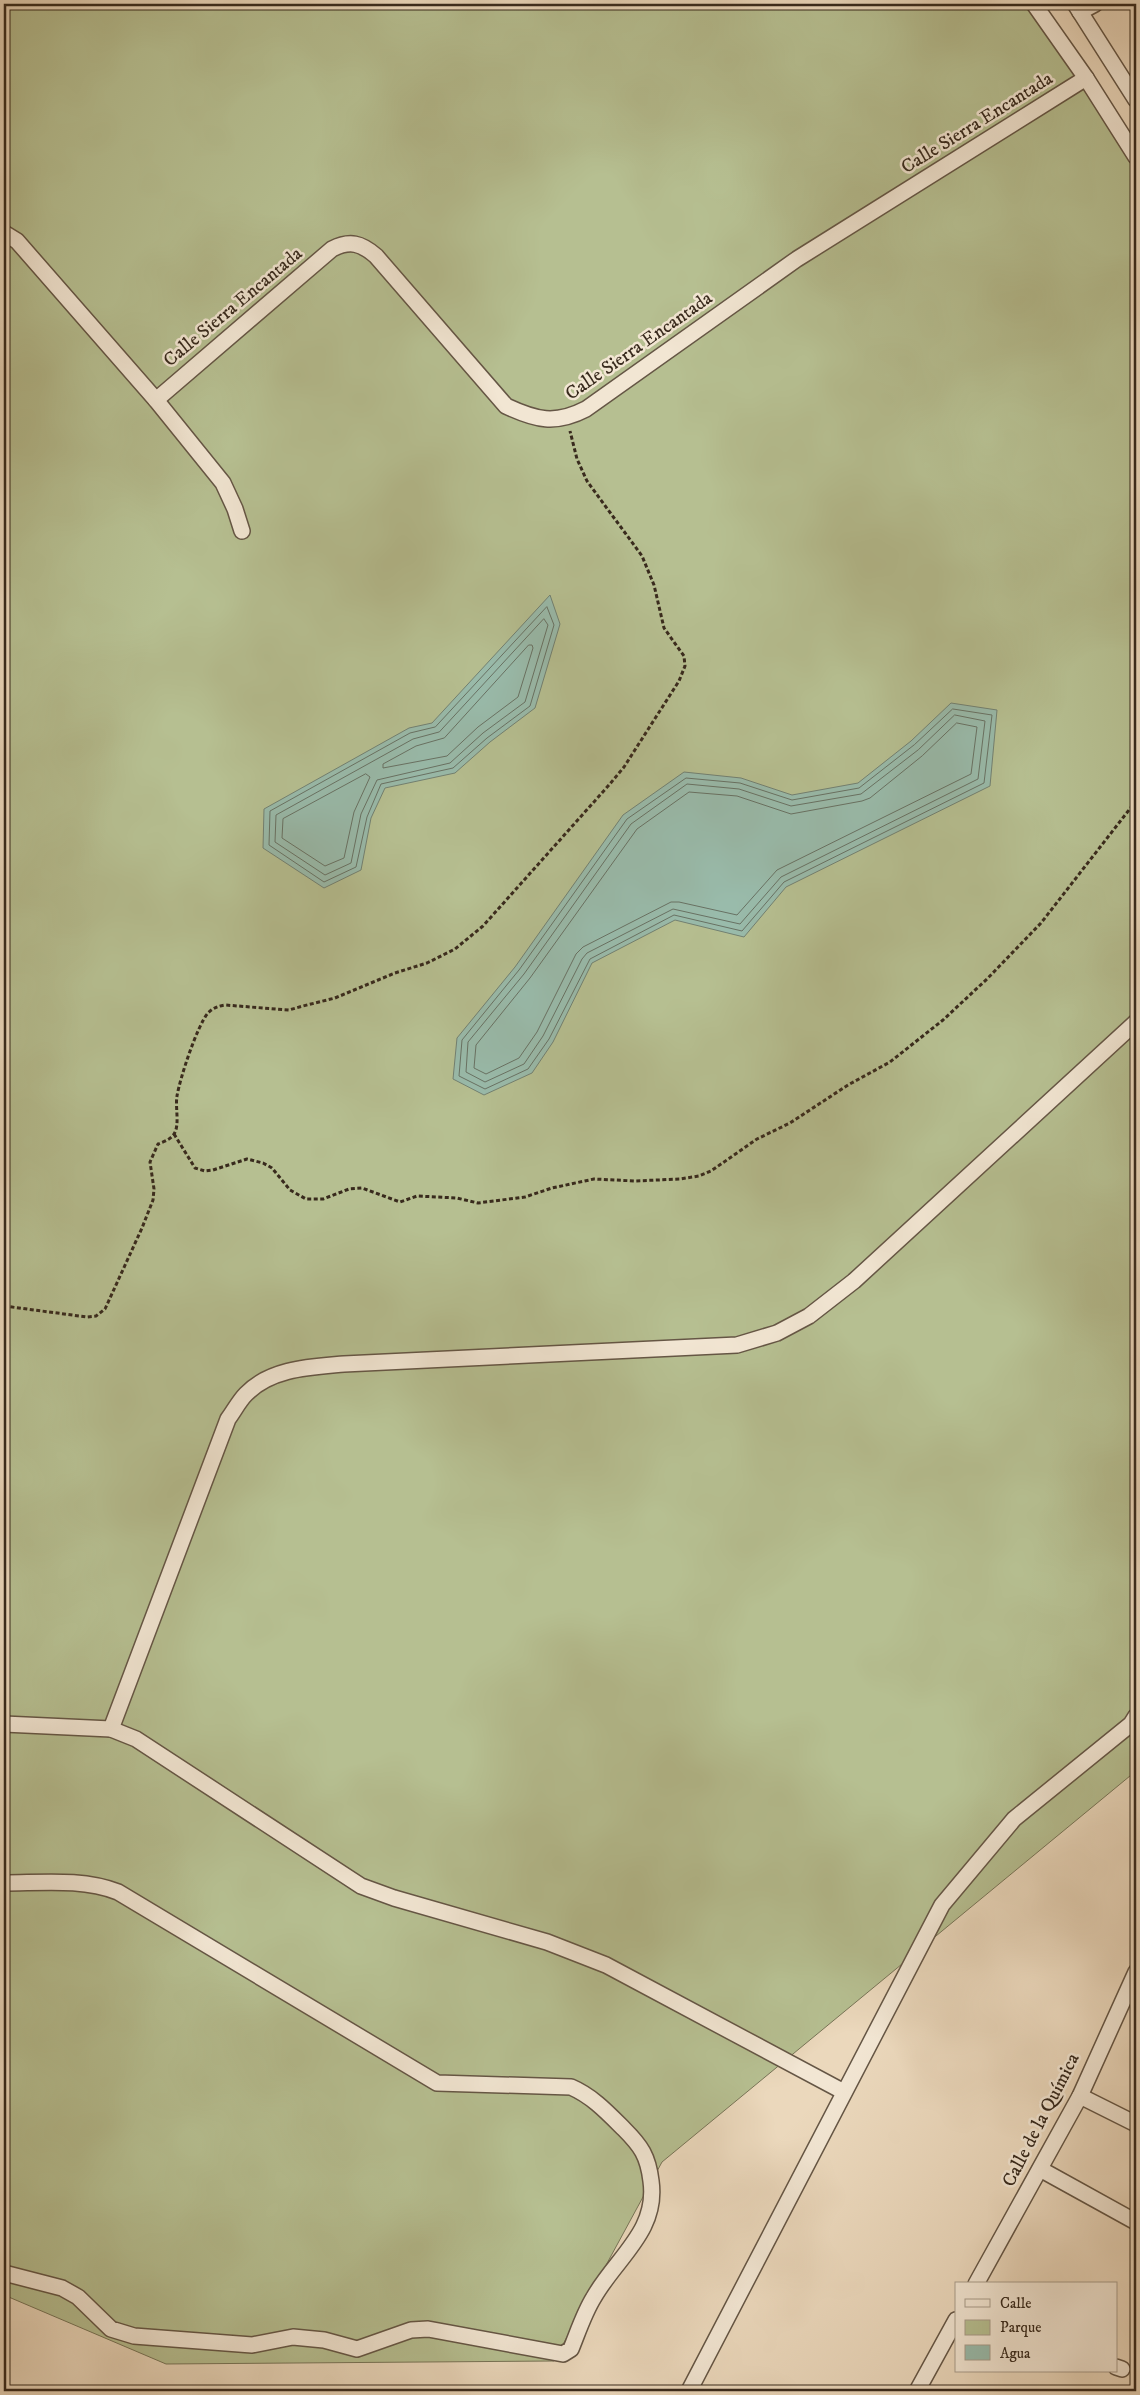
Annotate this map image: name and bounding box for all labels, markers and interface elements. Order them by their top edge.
street label: Calle Sierra Encantada [897,67,1057,179]
street label: Calle Sierra Encantada [159,242,307,372]
street label: Calle Sierra Encantada [561,287,717,405]
street label: Calle de la Química [997,2049,1085,2191]
legend [955,2282,1118,2372]
text: Calle [1000,2294,1032,2313]
text: Parque [1000,2318,1041,2337]
text: Agua [1000,2344,1031,2363]

